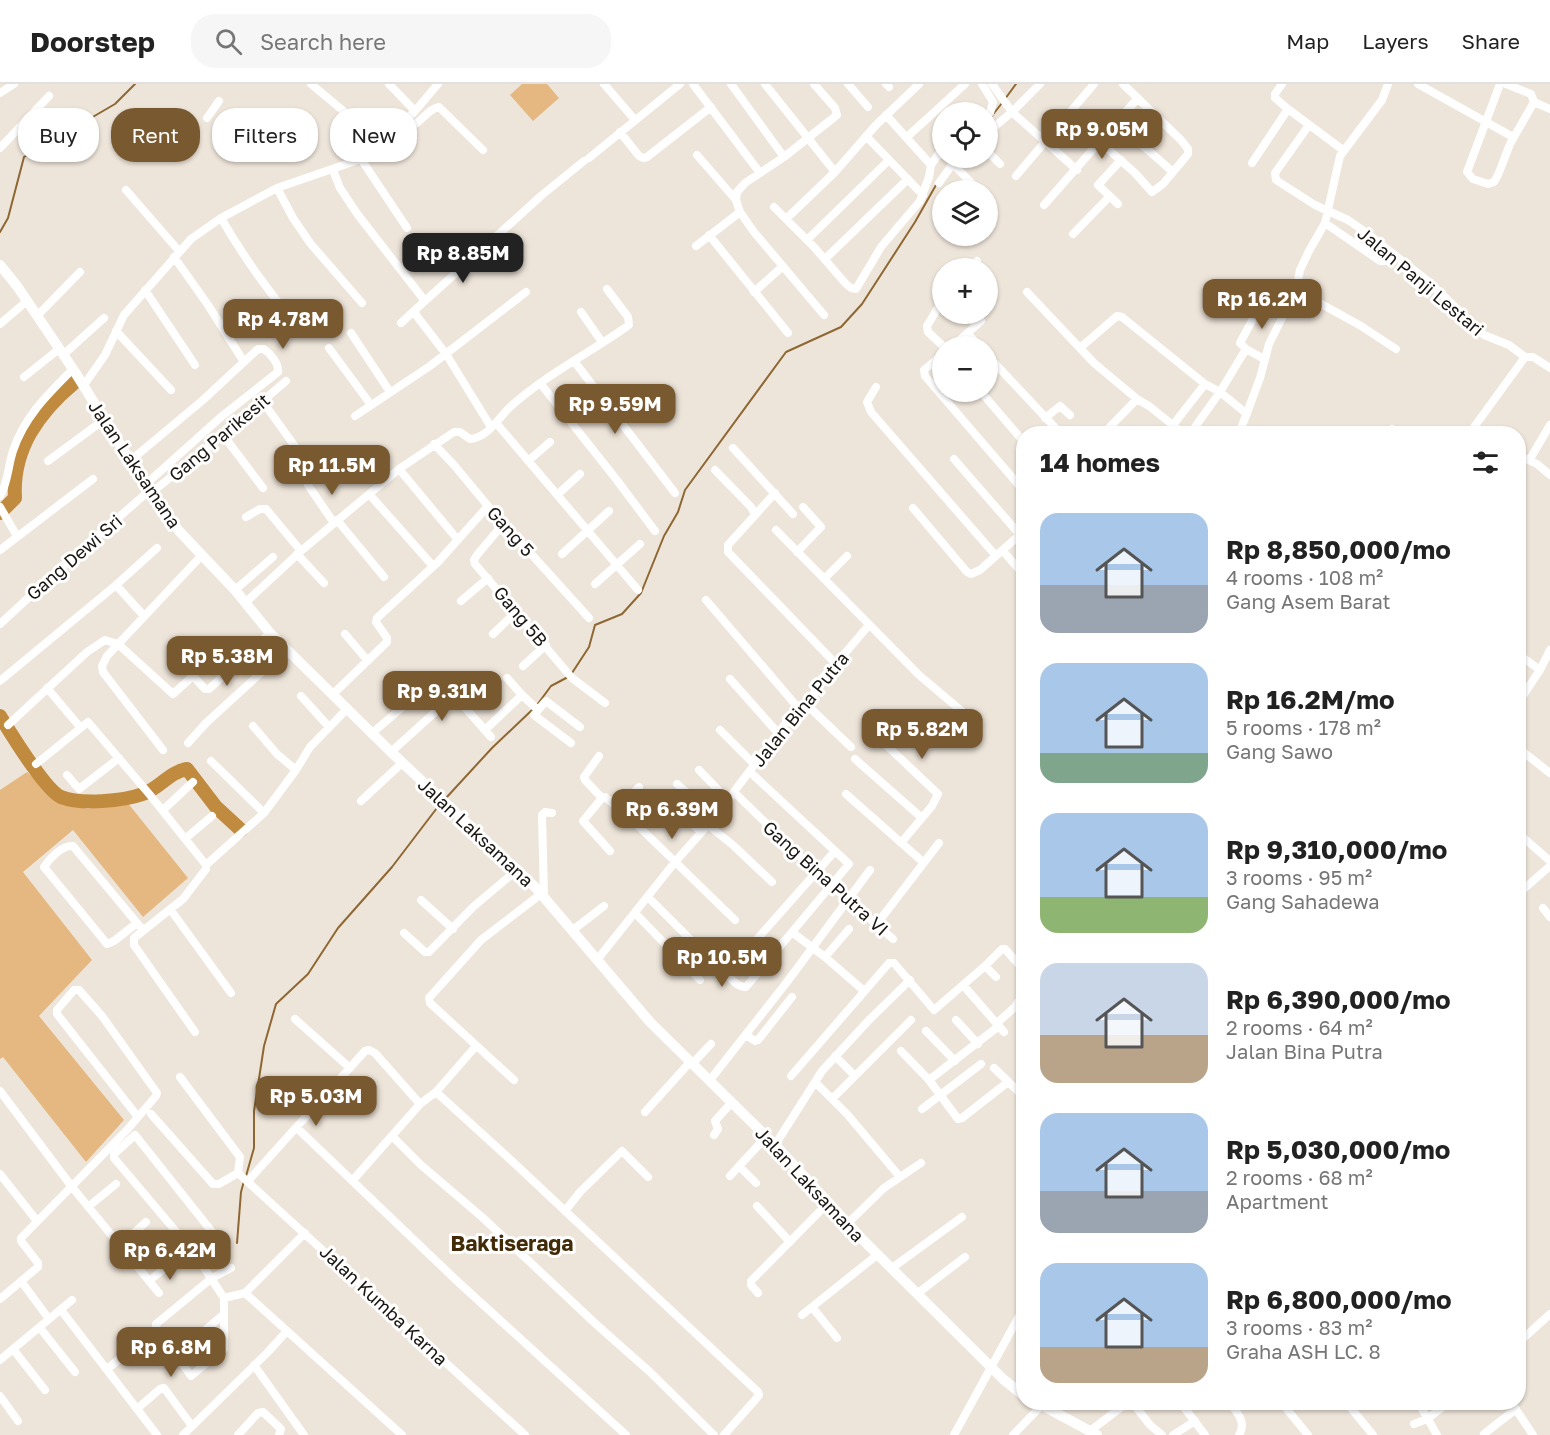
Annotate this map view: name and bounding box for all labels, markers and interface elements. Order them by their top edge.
search box [191,14,611,68]
text: Doorstep [30,25,155,58]
icon: search [212,25,245,58]
text: Search here [260,28,386,55]
text: Map [1286,28,1329,54]
text: Layers [1362,28,1429,54]
text: Share [1462,28,1520,54]
map controls [932,102,998,402]
button: locate [932,102,998,168]
chip: Buy [18,108,99,162]
chip: Rent [111,108,200,162]
chip: Filters [212,108,318,162]
chip: New [330,108,417,162]
pin: Rp 9.05M [1040,109,1164,160]
text: Rp 9.05M [1055,116,1149,140]
button: layers [932,180,998,246]
street label: Jalan Panji Lestari [1353,222,1489,340]
pin: Rp 8.85M [401,233,525,284]
text: Rp 8.85M [416,240,510,264]
button: + [932,258,998,324]
pin: Rp 16.2M [1200,279,1324,330]
text: Rp 16.2M [1217,286,1307,310]
pin: Rp 4.78M [221,299,345,350]
text: Rp 4.78M [237,306,329,330]
button: − [932,336,998,402]
pin: Rp 9.59M [553,384,677,435]
street label: Gang Parikesit [164,388,274,486]
text: Rp 9.59M [569,391,662,415]
street label: Jalan Laksamana [84,396,186,532]
pin: Rp 11.5M [270,445,394,496]
icon: filters [1469,446,1502,479]
text: 14 homes [1040,447,1160,478]
text: Rp 11.5M [288,452,376,476]
street label: Gang 5 [483,501,539,561]
street label: Gang Dewi Sri [22,509,126,605]
text: Rp 8,850,000/mo [1226,534,1451,565]
icon: home [1088,537,1160,609]
text: 4 rooms · 108 m² [1226,565,1383,589]
street label: Gang 5B [489,581,553,651]
text: Gang Asem Barat [1226,589,1391,613]
pin: Rp 5.38M [165,636,289,687]
text: Rp 5.38M [181,643,273,667]
street label: Jalan Bina Putra [747,647,853,771]
pin: Rp 9.31M [380,671,504,722]
text: Rp 9.31M [397,678,487,702]
text: Rp 16.2M/mo [1226,684,1395,715]
icon: home [1088,687,1160,759]
pin: Rp 5.82M [860,709,984,760]
text: 5 rooms · 178 m² [1226,715,1381,739]
text: Rp 5.82M [876,716,968,740]
text: Gang Sawo [1226,739,1333,763]
street label: Jalan Laksamana [414,773,538,891]
pin: Rp 6.39M [610,789,734,840]
text: Rp 6.39M [626,796,719,820]
street label: Gang Bina Putra VI [759,816,893,940]
text: Rp 9,310,000/mo [1226,834,1447,865]
icon: home [1088,837,1160,909]
text: 3 rooms · 95 m² [1226,865,1372,889]
text: Gang Sahadewa [1226,889,1380,913]
pin: Rp 10.5M [660,937,784,988]
text: Rp 10.5M [677,944,767,968]
text: Rp 6,390,000/mo [1226,984,1451,1015]
icon: home [1088,987,1160,1059]
text: 2 rooms · 64 m² [1226,1015,1373,1039]
text: Jalan Bina Putra [1226,1039,1383,1063]
pin: Rp 5.03M [254,1076,378,1127]
text: Rp 5.03M [270,1083,362,1107]
street label: Jalan Laksamana [751,1122,869,1246]
text: Rp 5,030,000/mo [1226,1134,1450,1165]
icon: home [1088,1137,1160,1209]
text: 2 rooms · 68 m² [1226,1165,1373,1189]
text: Apartment [1226,1189,1329,1213]
pin: Rp 6.42M [108,1230,232,1281]
district label: Baktiseraga [451,1230,573,1256]
text: Rp 6.42M [124,1237,216,1261]
street label: Jalan Kumba Karna [315,1240,453,1370]
text: Rp 6,800,000/mo [1226,1284,1452,1315]
icon: home [1088,1287,1160,1359]
text: 3 rooms · 83 m² [1226,1315,1372,1339]
pin: Rp 6.8M [116,1327,226,1378]
text: Rp 6.8M [131,1334,211,1358]
text: Graha ASH LC. 8 [1226,1339,1381,1363]

